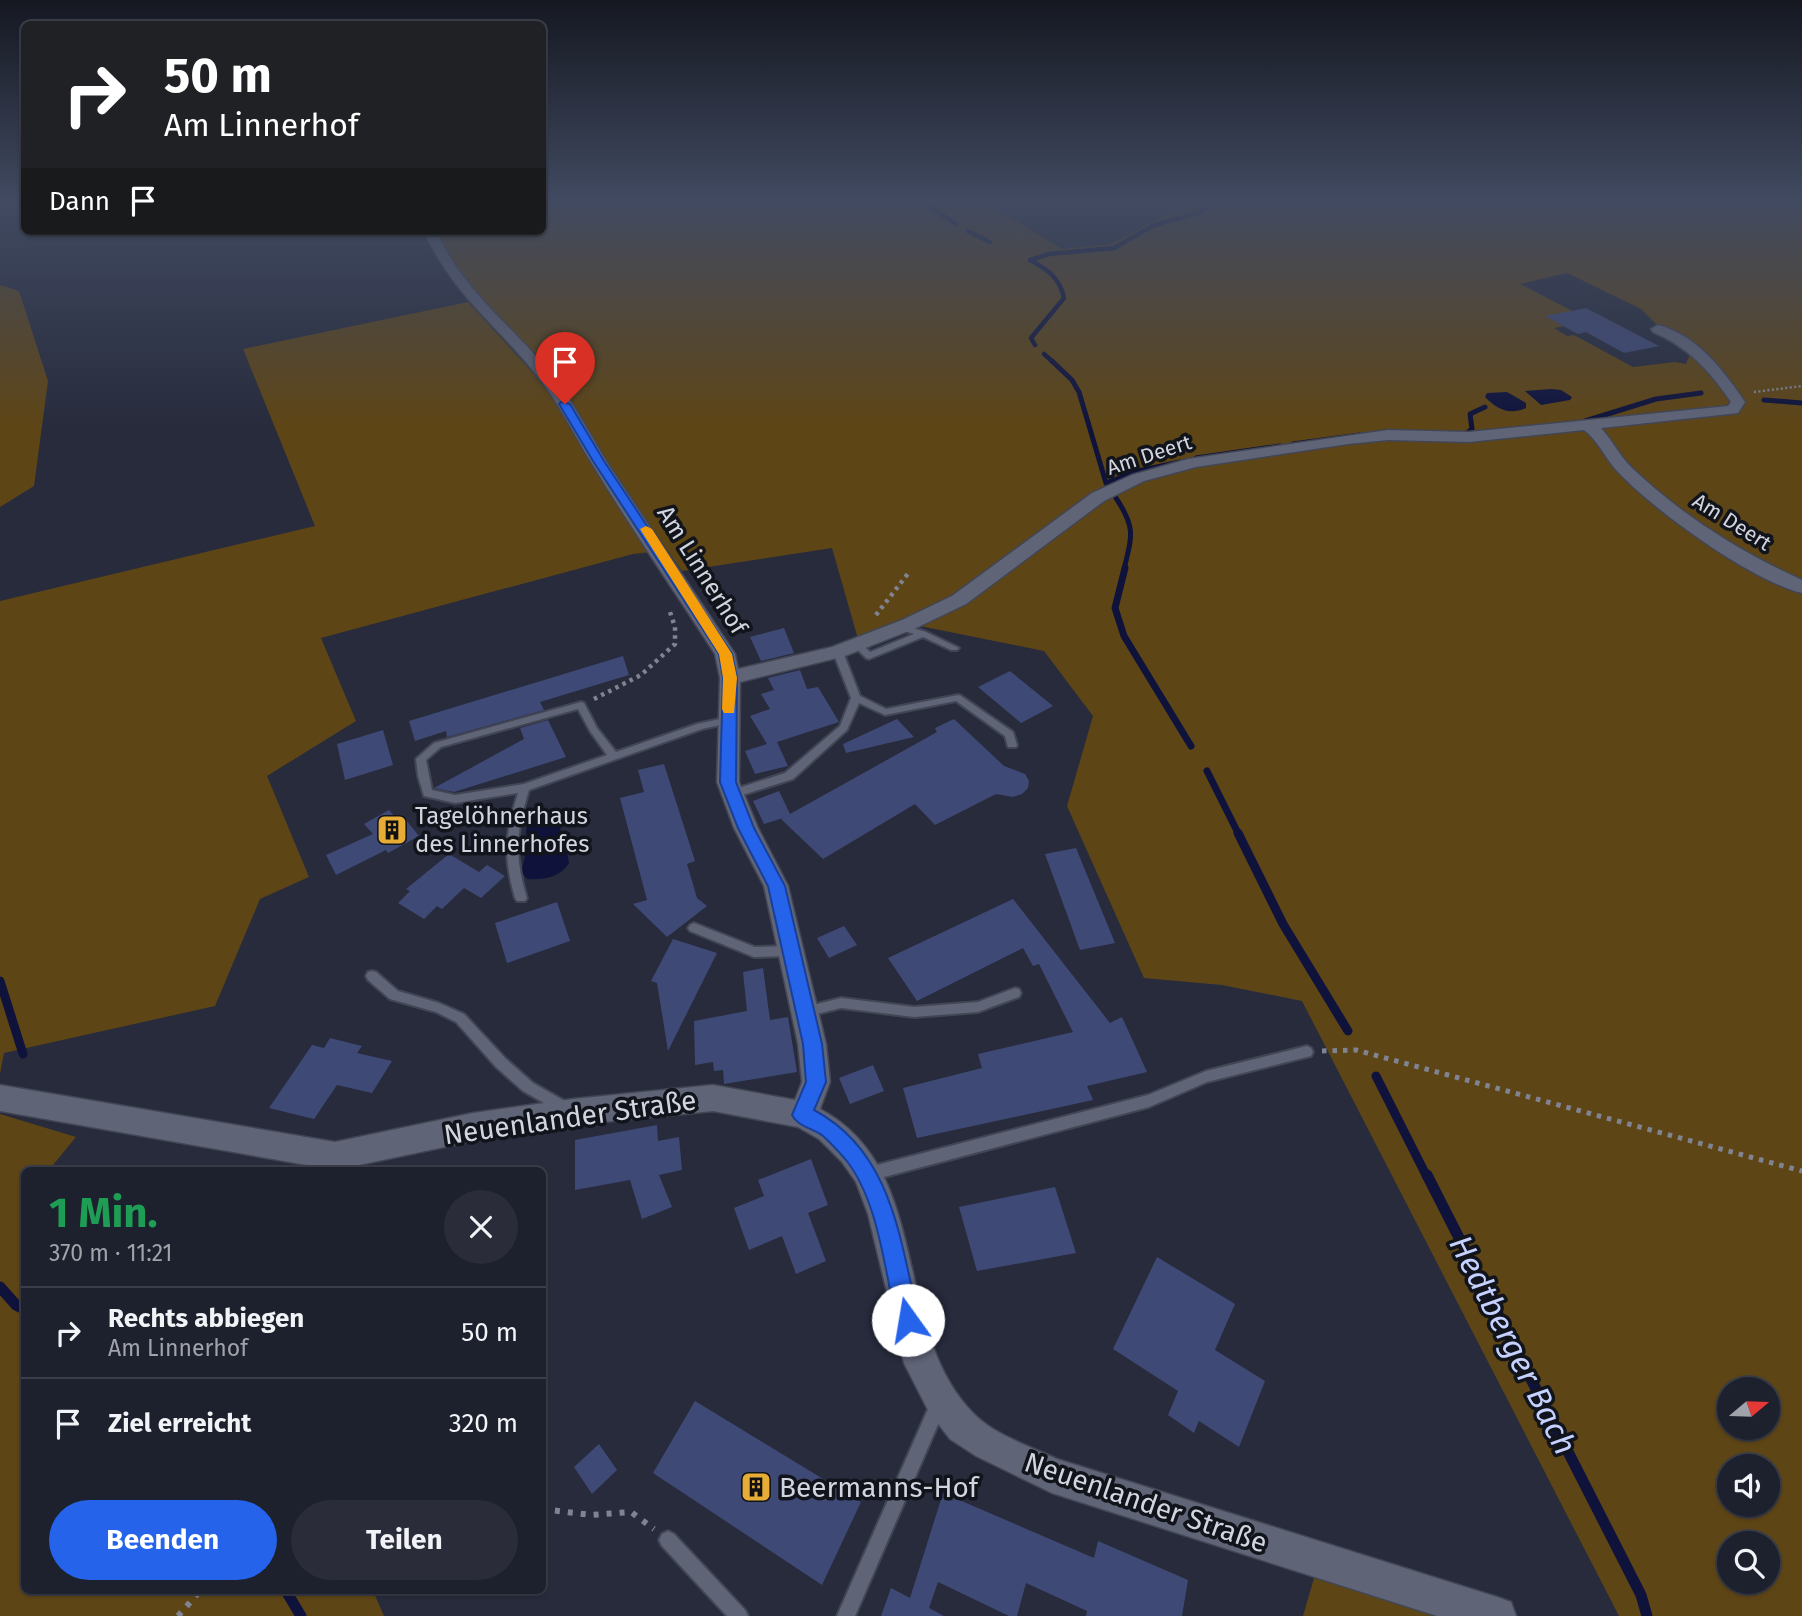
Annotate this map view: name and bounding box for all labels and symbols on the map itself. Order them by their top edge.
pin [535,332,595,404]
street label: Am Deert [1103,429,1195,481]
street label: Am Deert [1688,488,1776,556]
street label: Am Linnerhof [651,501,754,641]
place label: Tagelöhnerhaus des Linnerhofes [415,802,589,858]
building icon: Tagelöhnerhaus des Linnerhofes [375,813,409,847]
street label: Neuenlander Straße [442,1083,698,1152]
water label: Hedtberger Bach [1441,1229,1585,1461]
position arrow [871,1283,945,1357]
north arrow [1717,1377,1780,1440]
street label: Neuenlander Straße [1020,1445,1272,1560]
building icon: Beermanns-Hof [739,1470,773,1504]
place label: Beermanns-Hof [779,1471,981,1504]

